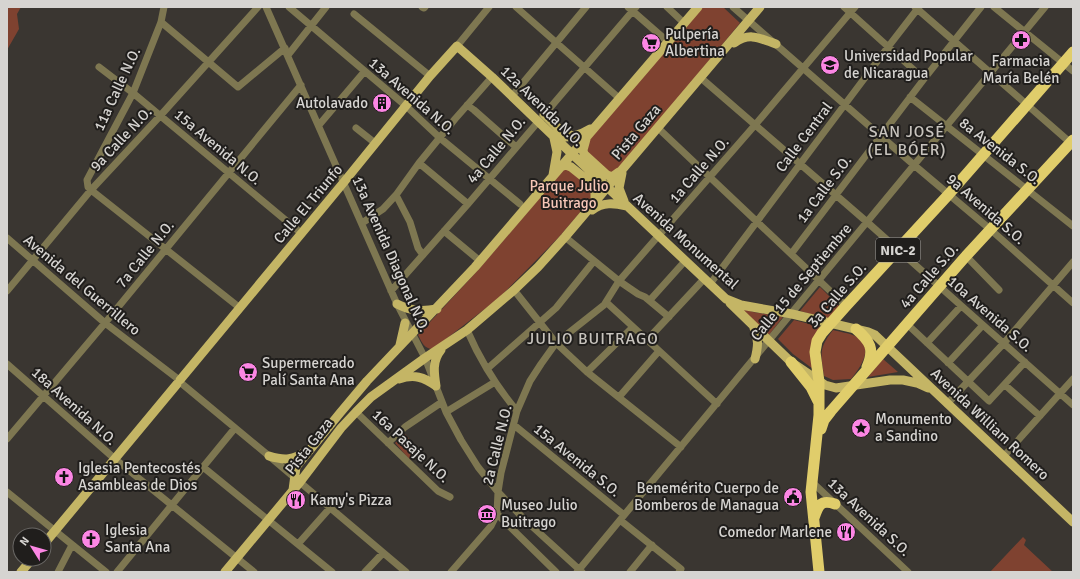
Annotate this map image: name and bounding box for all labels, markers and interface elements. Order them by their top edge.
place label: Pulpería Albertina [665,25,725,60]
pharmacy icon: Farmacia María Belén [1010,29,1032,51]
supermarket icon: Pulpería Albertina [640,32,662,54]
street label: 11a Calle N.O. [90,44,144,134]
place label: Universidad Popular de Nicaragua [844,47,973,82]
place label: Farmacia María Belén [983,52,1060,87]
street label: 13a Avenida N.O. [365,54,459,138]
school or university icon: Universidad Popular de Nicaragua [819,54,841,76]
street label: 12a Avenida N.O. [497,62,587,150]
building icon: Autolavado [371,92,393,114]
place label: Autolavado [296,94,368,112]
street label: Calle Central [772,98,836,176]
street label: Pista Gaza [608,101,664,163]
street label: 9a Calle N.O. [86,103,156,175]
street label: 15a Avenida N.O. [171,105,265,189]
street label: 4a Calle N.O. [463,113,529,187]
street label: 8a Avenida S.O. [956,114,1044,188]
district label: SAN JOSÉ (EL BÓER) [867,122,947,160]
street label: 1a Calle N.O. [665,133,733,207]
street label: 1a Calle S.O. [793,152,855,226]
street label: Calle El Triunfo [270,161,346,247]
street label: 9a Avenida S.O. [943,170,1029,248]
street label: 13a Avenida Diagonal N.O. [348,173,434,335]
park label: Parque Julio Buitrago [529,177,609,212]
street label: Avenida Monumental [630,189,742,293]
street label: 7a Calle N.O. [112,216,178,292]
street label: Calle 15 de Septiembre [747,220,855,344]
street label: Avenida del Guerrillero [20,231,144,339]
road number: NIC-2 [876,238,920,262]
street label: 4a Calle S.O. [896,240,962,312]
street label: 3a Calle S.O. [804,259,870,331]
street label: 10a Avenida S.O. [944,272,1036,356]
district label: JULIO BUITRAGO [527,329,659,349]
place label: Supermercado Palí Santa Ana [262,354,355,389]
supermarket icon: Supermercado Palí Santa Ana [237,361,259,383]
street label: 18a Avenida N.O. [28,363,120,449]
street label: Avenida William Romero [927,364,1053,484]
street label: 2a Calle N.O. [478,403,516,487]
street label: 16a Pasaje N.O. [369,406,453,486]
place label: Monumento a Sandino [875,410,952,445]
street label: Pista Gaza [281,414,337,478]
place icon: Monumento a Sandino [850,417,872,439]
street label: 15a Avenida S.O. [530,419,624,501]
place label: Iglesia Pentecostés Asambleas de Dios [78,459,201,494]
church icon: Iglesia Pentecostés Asambleas de Dios [53,466,75,488]
street label: 13a Avenida S.O. [824,474,914,560]
place label: Benemérito Cuerpo de Bomberos de Managua [634,479,779,514]
public building icon: Benemérito Cuerpo de Bomberos de Managua [782,486,804,508]
restaurant icon: Kamy's Pizza [285,489,307,511]
place label: Kamy's Pizza [310,491,392,509]
place label: Museo Julio Buitrago [501,496,578,531]
museum icon: Museo Julio Buitrago [476,503,498,525]
place label: Iglesia Santa Ana [105,521,170,556]
restaurant icon: Comedor Marlene [835,521,857,543]
place label: Comedor Marlene [719,523,832,541]
north arrow [12,527,52,567]
church icon: Iglesia Santa Ana [80,528,102,550]
text: N [17,534,32,548]

